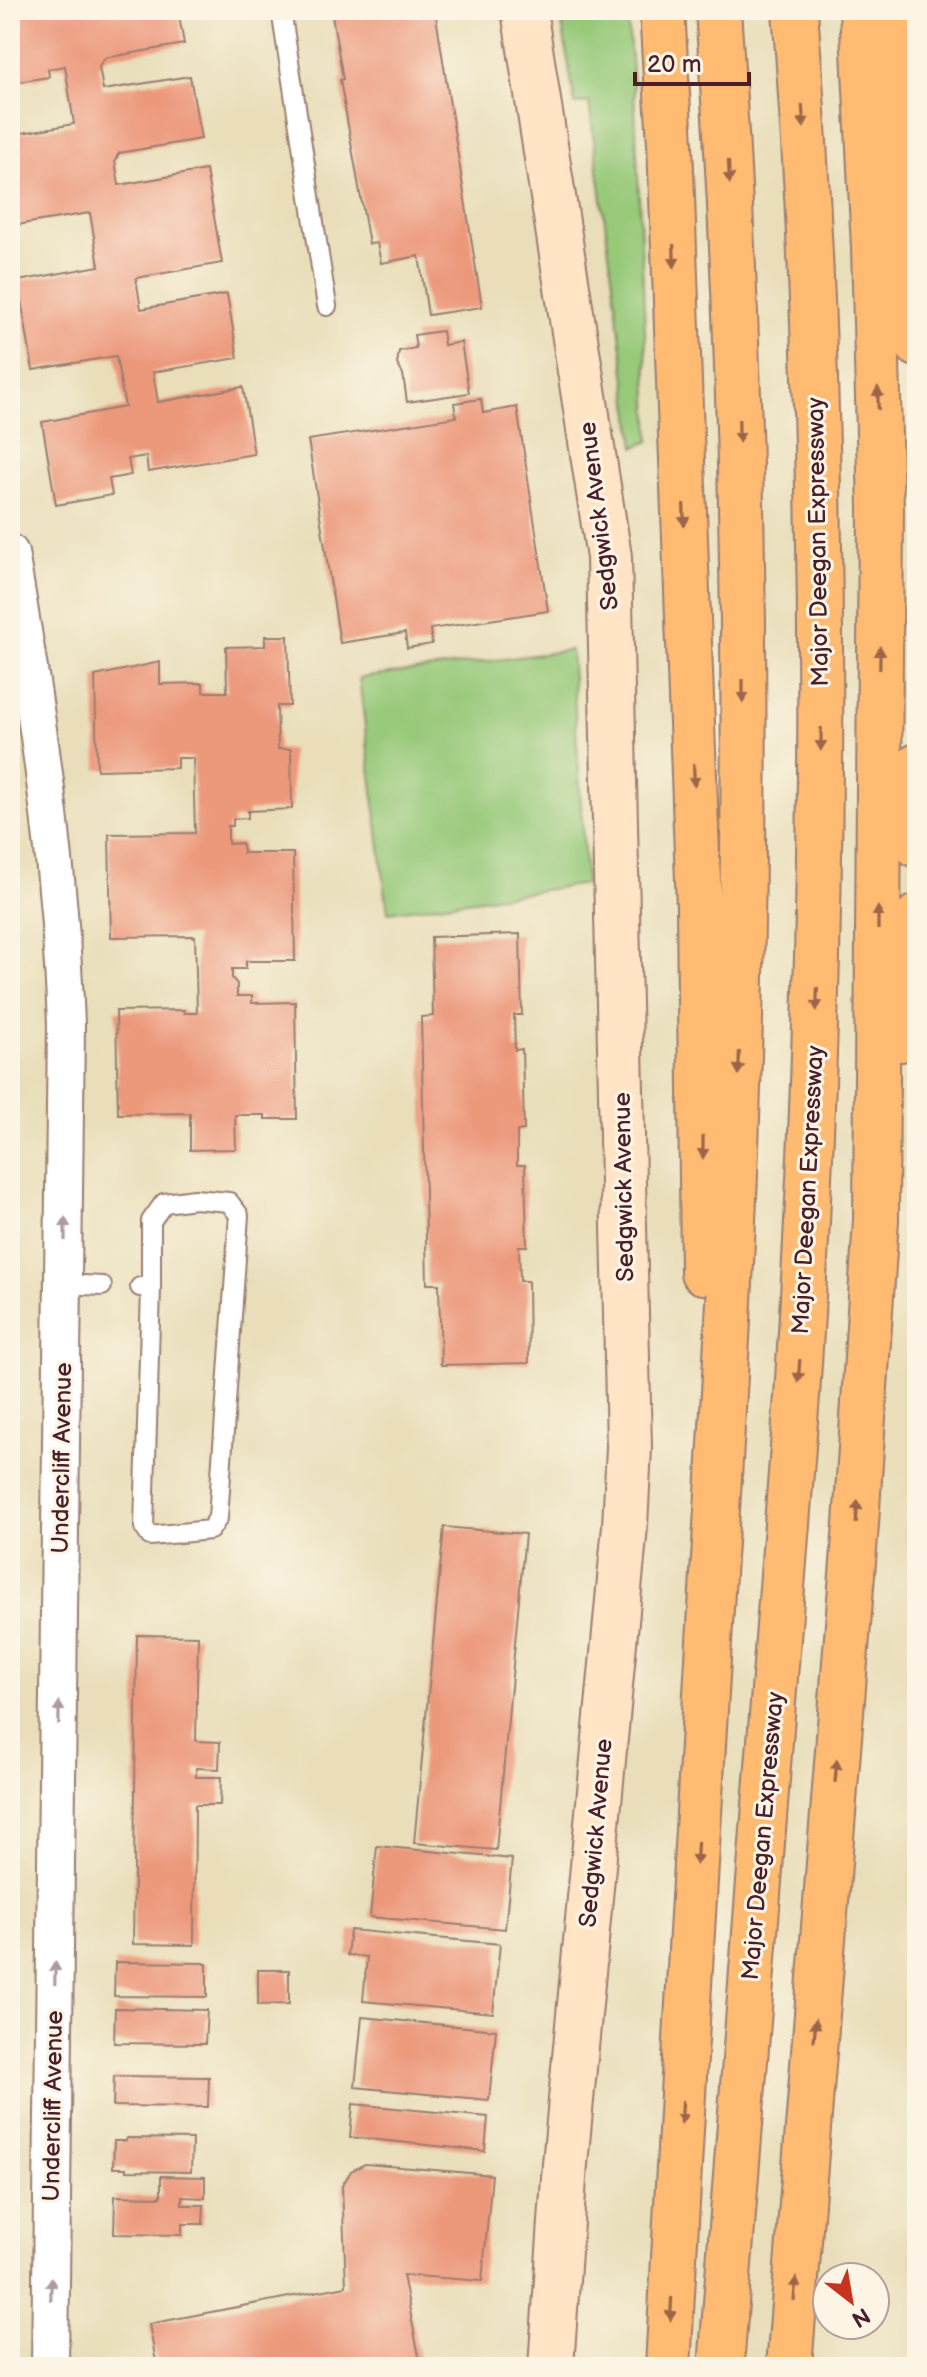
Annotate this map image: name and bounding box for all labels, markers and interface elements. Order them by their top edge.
scale bar [635,36,749,86]
text: 20 m [647,50,702,79]
one-way arrow [796,104,809,129]
one-way arrow [722,160,735,185]
one-way arrow [668,244,681,269]
one-way arrow [871,385,884,410]
street label: Major Deegan Expressway [801,397,835,687]
one-way arrow [733,419,746,444]
street label: Sedgwick Avenue [573,420,625,612]
one-way arrow [678,503,691,528]
one-way arrow [874,645,886,670]
one-way arrow [737,679,749,704]
one-way arrow [815,727,827,752]
one-way arrow [688,763,701,788]
one-way arrow [872,905,884,930]
one-way arrow [810,987,823,1012]
street label: Major Deegan Expressway [786,1045,830,1335]
one-way arrow [732,1051,745,1076]
street label: Sedgwick Avenue [608,1092,640,1282]
one-way arrow [697,1135,709,1160]
one-way arrow [59,1216,71,1241]
one-way arrow [792,1359,805,1384]
street label: Undercliff Avenue [46,1362,78,1554]
one-way arrow [851,1499,864,1524]
street label: Major Deegan Expressway [736,1690,790,1981]
one-way arrow [53,1700,65,1725]
street label: Sedgwick Avenue [573,1737,619,1929]
one-way arrow [830,1758,843,1783]
one-way arrow [690,1841,703,1866]
one-way arrow [49,1960,61,1985]
street label: Undercliff Avenue [37,2010,69,2202]
one-way arrow [809,2017,822,2042]
one-way arrow [675,2100,688,2125]
north arrow [811,2261,891,2341]
one-way arrow [45,2276,57,2301]
one-way arrow [789,2276,802,2301]
one-way arrow [664,2297,677,2322]
text: N [846,2301,875,2333]

